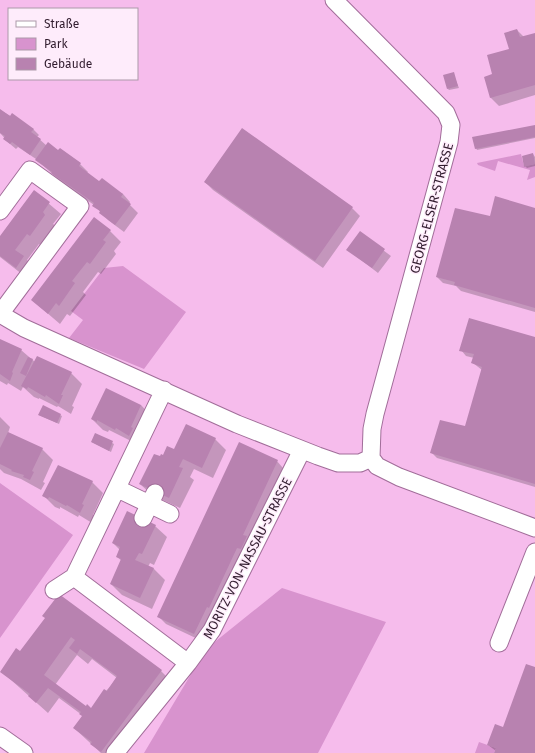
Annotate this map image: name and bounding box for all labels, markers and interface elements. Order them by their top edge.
legend [8,8,138,80]
text: Straße [44,17,79,31]
text: Park [44,37,68,51]
text: Gebäude [44,57,92,71]
street label: GEORG-ELSER-STRASSE [407,141,456,275]
street label: MORITZ-VON-NASSAU-STRASSE [200,475,295,641]

